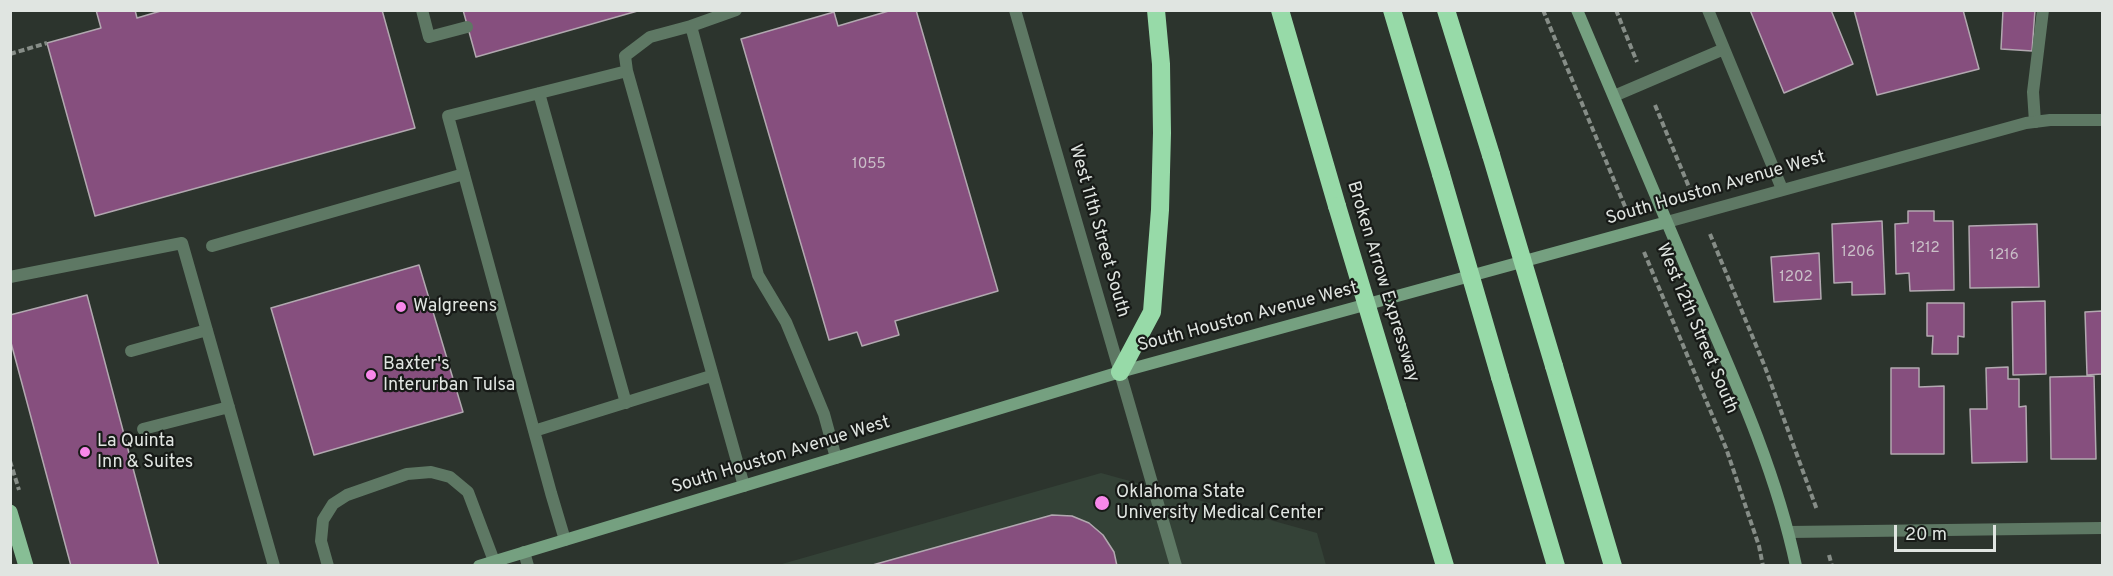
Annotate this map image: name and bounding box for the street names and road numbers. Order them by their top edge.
street label: West 11th Street South [1063,142,1133,320]
street label: South Houston Avenue West [1604,147,1828,231]
street label: Broken Arrow Expressway [1341,179,1423,385]
street label: West 12th Street South [1650,241,1742,417]
street label: South Houston Avenue West [1135,278,1361,358]
street label: South Houston Avenue West [669,412,893,500]

